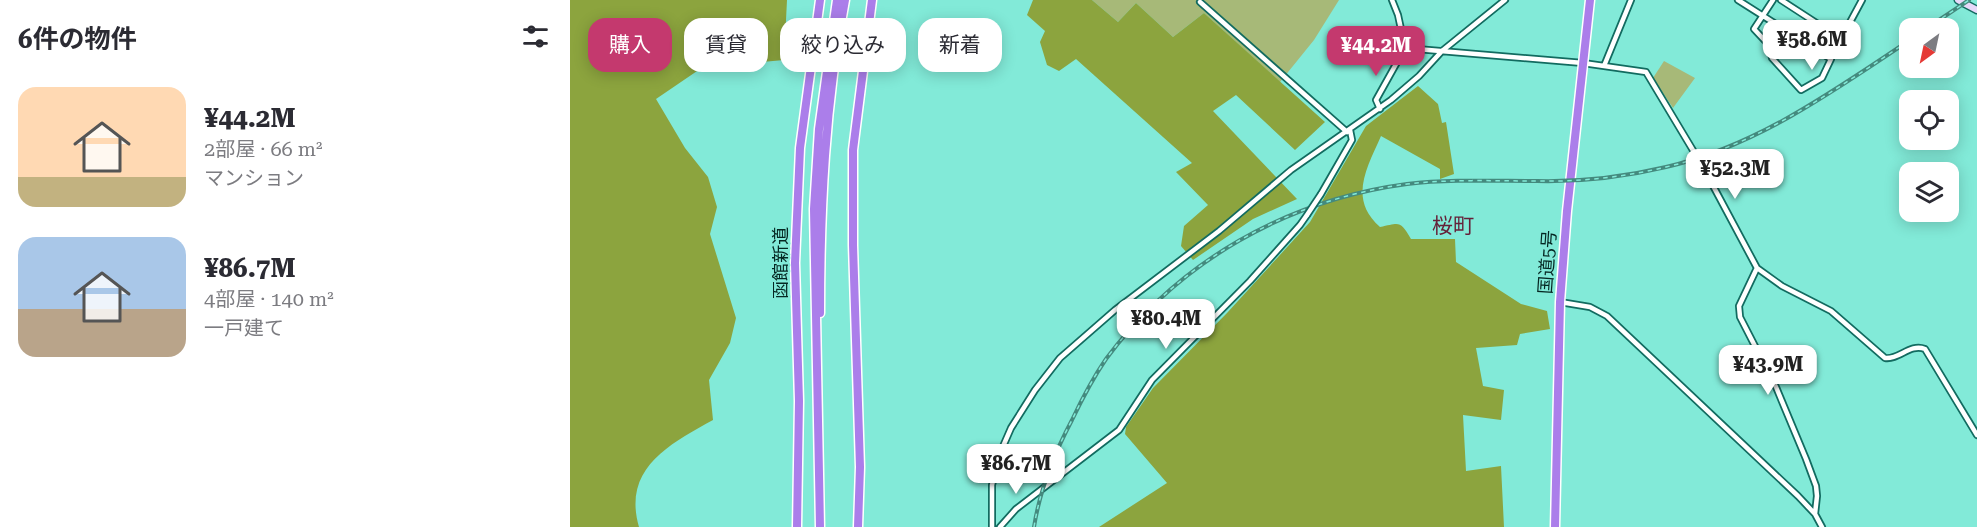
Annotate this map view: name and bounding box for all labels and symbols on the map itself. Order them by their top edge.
north arrow [1899,18,1959,78]
pin: ¥58.6M [1763,20,1861,71]
pin: ¥44.2M [1327,26,1425,77]
pin: ¥52.3M [1686,149,1784,200]
district label: 桜町 [1432,214,1474,238]
street label: 函館新道 [770,227,791,299]
street label: 国道5号 [1534,229,1560,295]
pin: ¥80.4M [1117,299,1215,350]
pin: ¥43.9M [1719,345,1817,396]
pin: ¥86.7M [967,444,1065,495]

